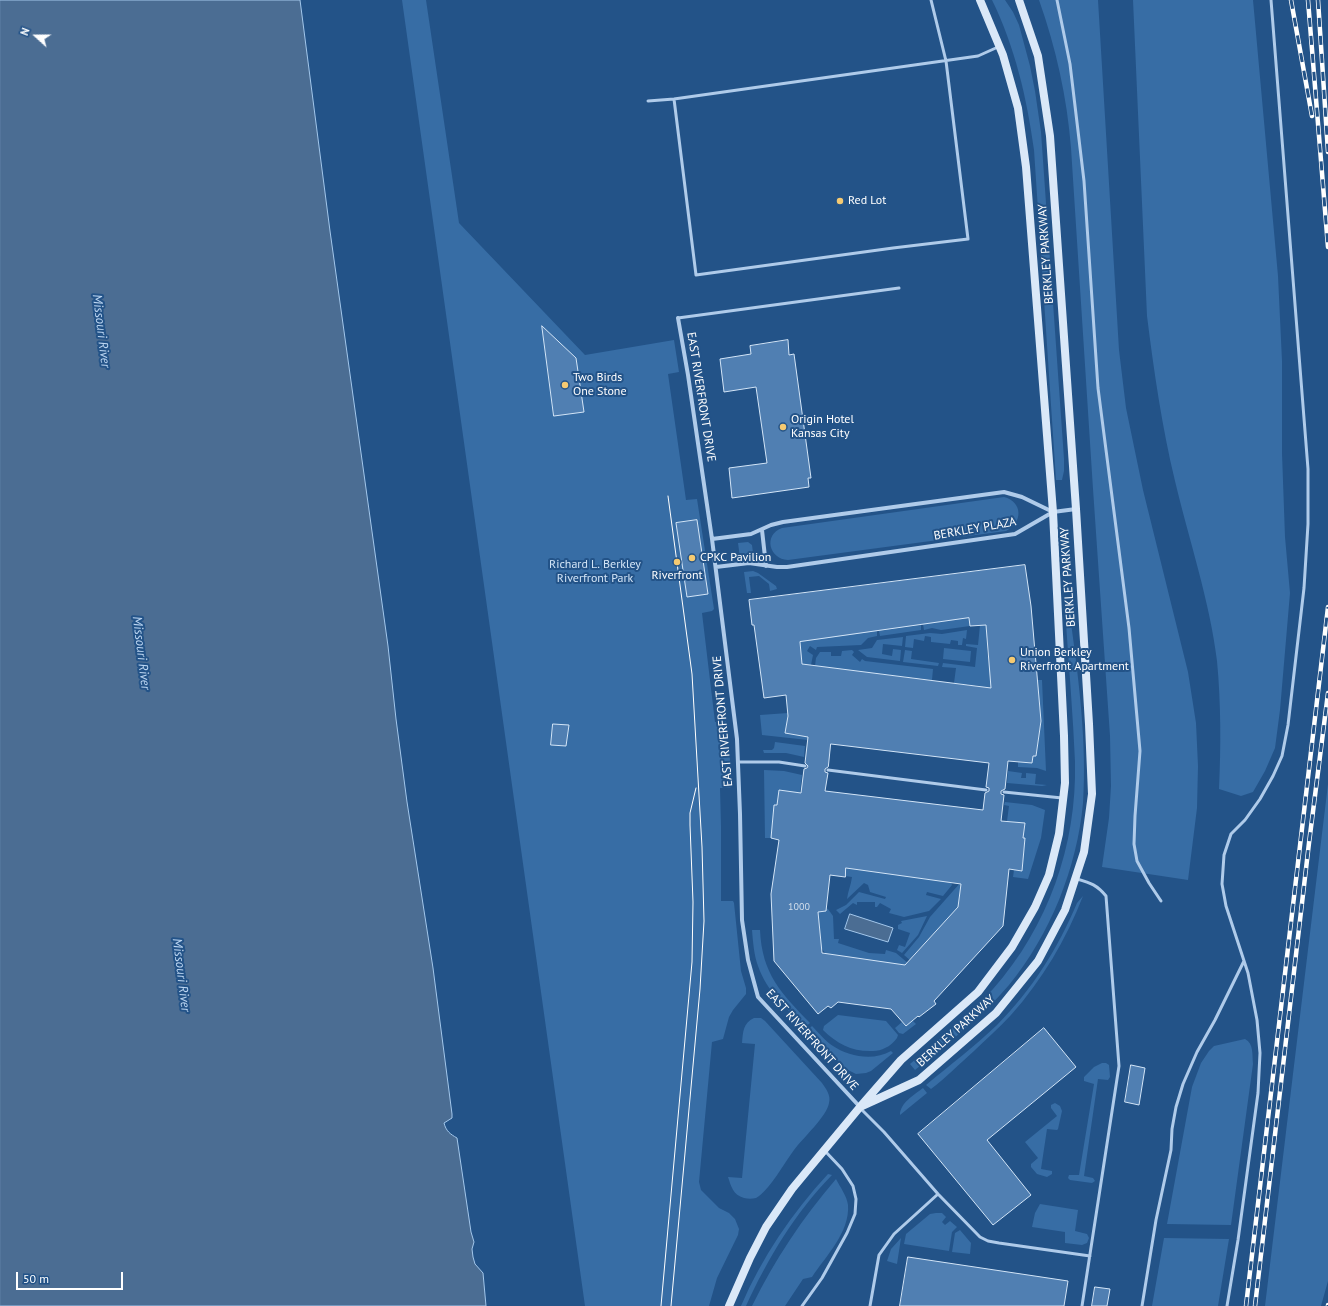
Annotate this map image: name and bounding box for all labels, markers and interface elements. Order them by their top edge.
north arrow [16,16,56,56]
text: N [17,26,33,38]
place label: Red Lot [848,194,886,208]
marker: Red Lot [835,196,845,206]
street label: BERKLEY PARKWAY [1035,203,1057,305]
water label: Missouri River [89,293,113,369]
street label: EAST RIVERFRONT DRIVE [684,331,718,463]
place label: Two Birds One Stone [573,371,626,399]
marker: Two Birds One Stone [560,380,570,390]
place label: Origin Hotel Kansas City [791,413,854,441]
marker: Origin Hotel Kansas City [778,422,788,432]
street label: BERKLEY PLAZA [933,515,1017,543]
street label: BERKLEY PARKWAY [1057,526,1079,628]
place label: CPKC Pavilion [700,551,771,565]
marker: CPKC Pavilion [687,553,697,563]
marker: Riverfront [672,557,682,567]
park label: Richard L. Berkley Riverfront Park [549,558,641,586]
place label: Riverfront [651,569,703,583]
water label: Missouri River [129,615,153,691]
place label: Union Berkley Riverfront Apartment [1020,646,1129,674]
street label: EAST RIVERFRONT DRIVE [710,655,736,787]
marker: Union Berkley Riverfront Apartment [1007,655,1017,665]
house number: 1000 [788,901,810,913]
water label: Missouri River [169,937,193,1013]
street label: EAST RIVERFRONT DRIVE [763,986,861,1094]
street label: BERKLEY PARKWAY [914,992,998,1070]
scale bar [18,1264,125,1290]
text: 50 m [23,1271,49,1286]

